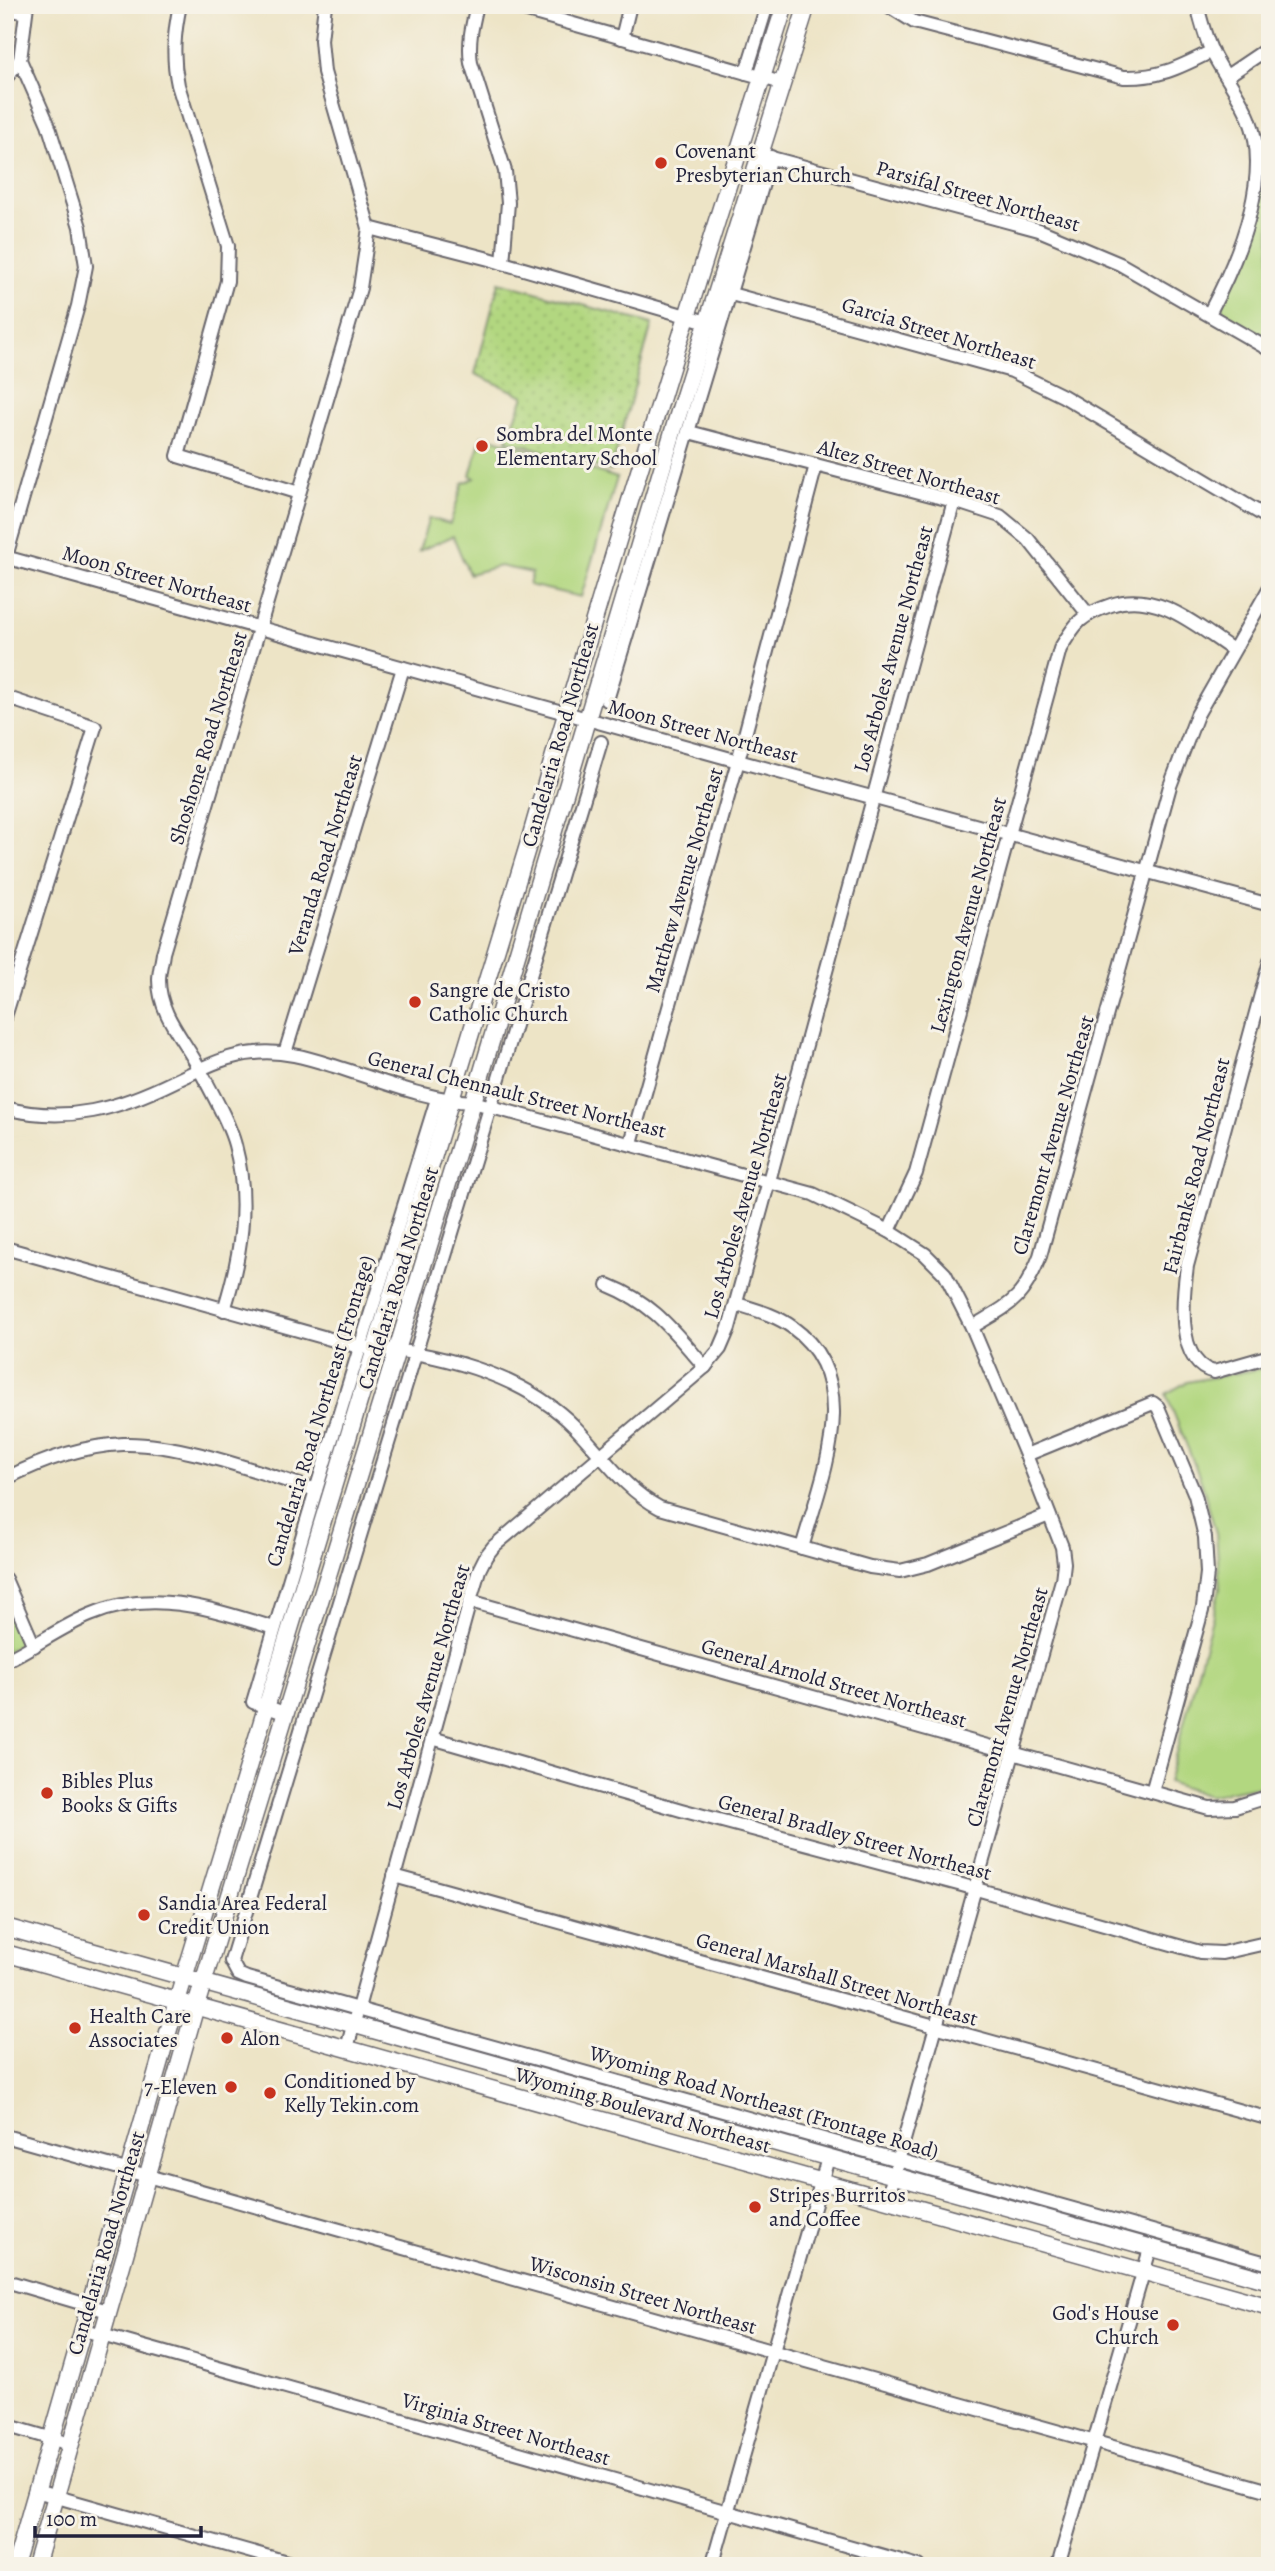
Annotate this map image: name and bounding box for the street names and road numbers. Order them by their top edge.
street label: Parsifal Street Northeast [873,153,1083,239]
street label: Garcia Street Northeast [838,290,1040,376]
street label: Altez Street Northeast [813,432,1004,511]
street label: Los Arboles Avenue Northeast [847,522,939,776]
street label: Moon Street Northeast [59,539,255,619]
street label: Candelaria Road Northeast [515,620,605,850]
street label: Shoshone Road Northeast [162,628,254,848]
street label: Moon Street Northeast [605,692,801,770]
street label: Veranda Road Northeast [281,751,369,960]
street label: Matthew Avenue Northeast [638,764,730,996]
street label: Lexington Avenue Northeast [923,794,1013,1036]
street label: Claremont Avenue Northeast [1005,1012,1101,1258]
street label: General Chennault Street Northeast [365,1043,669,1145]
street label: Fairbanks Road Northeast [1156,1055,1236,1277]
street label: Los Arboles Avenue Northeast [696,1070,794,1322]
street label: Candelaria Road Northeast [351,1163,445,1393]
street label: Candelaria Road Northeast (Frontage) [259,1252,381,1570]
street label: Los Arboles Avenue Northeast [379,1561,477,1813]
street label: Claremont Avenue Northeast [959,1584,1055,1830]
street label: General Arnold Street Northeast [698,1632,970,1734]
street label: General Bradley Street Northeast [715,1787,995,1887]
street label: General Marshall Street Northeast [693,1925,981,2033]
street label: Wyoming Road Northeast (Frontage Road) [585,2038,942,2165]
street label: Wyoming Boulevard Northeast [511,2060,774,2160]
street label: Candelaria Road Northeast [61,2128,151,2358]
street label: Wisconsin Street Northeast [525,2249,760,2341]
street label: Virginia Street Northeast [398,2386,613,2472]

